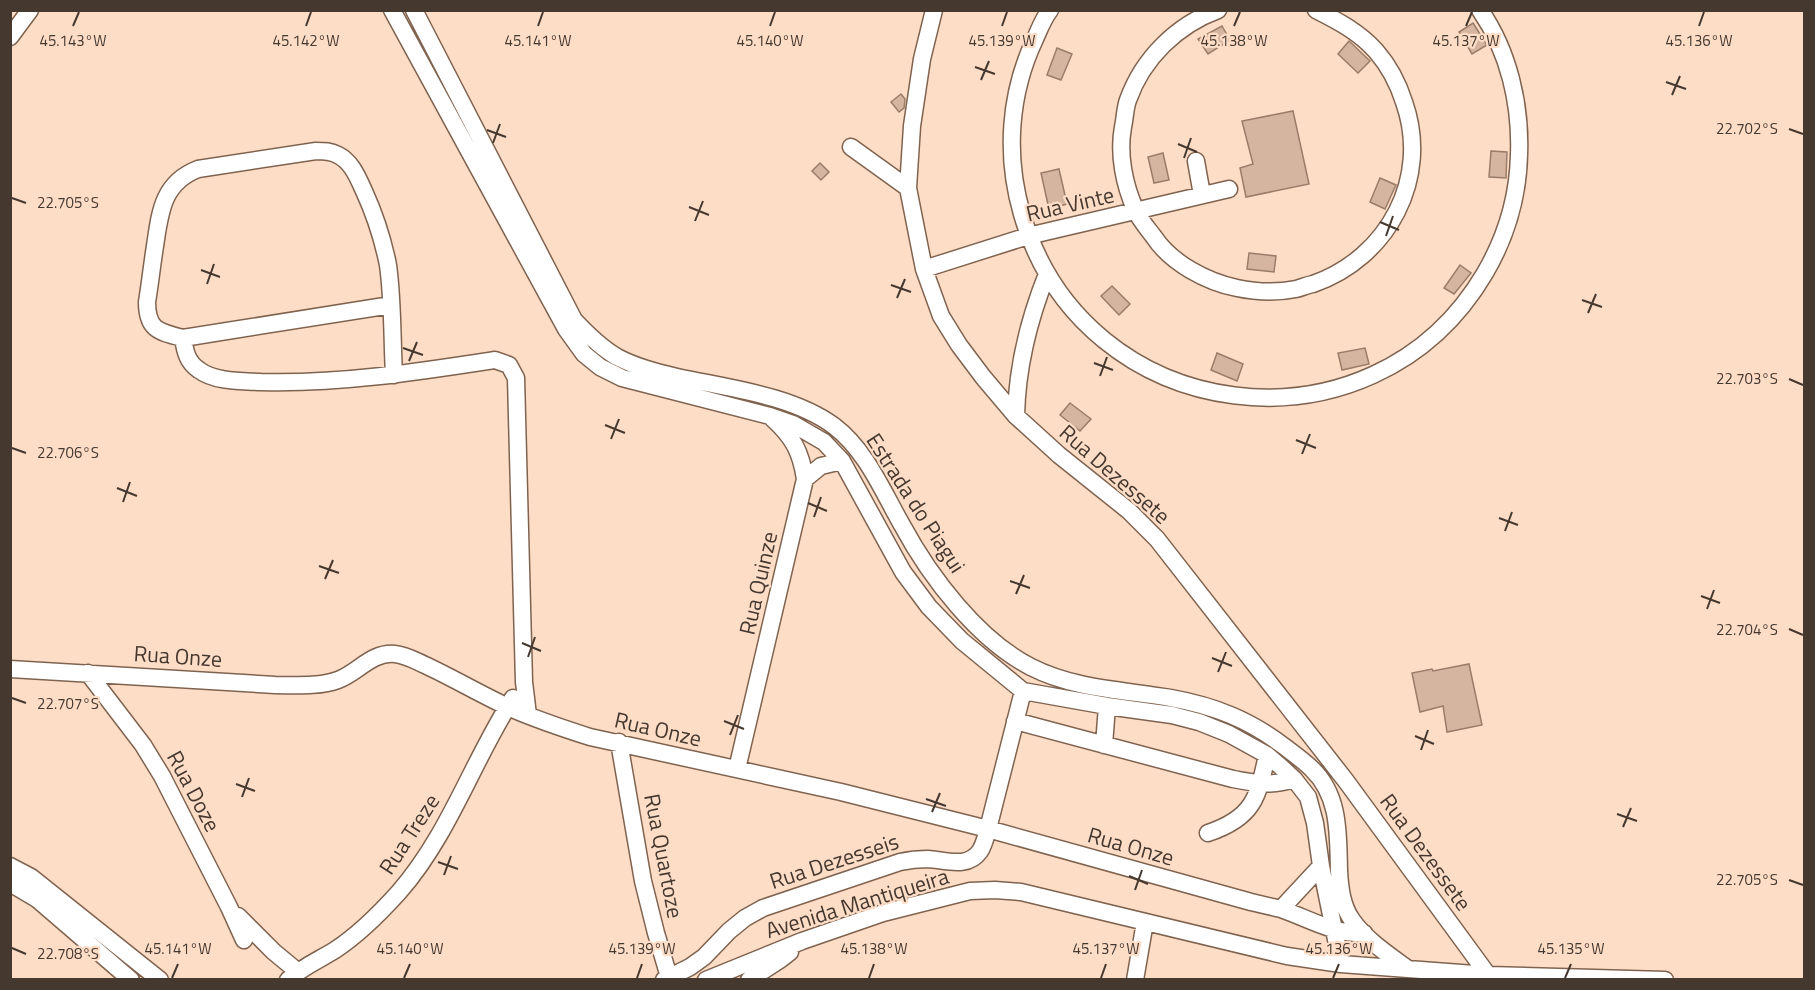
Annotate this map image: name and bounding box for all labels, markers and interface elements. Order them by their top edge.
text: 45.143°W [40,29,106,52]
text: 45.142°W [273,29,339,52]
text: 45.141°W [505,29,571,52]
text: 45.140°W [737,29,803,52]
text: 45.139°W [969,29,1035,52]
text: 45.138°W [1201,29,1267,52]
text: 45.137°W [1433,29,1499,52]
text: 45.136°W [1666,29,1732,52]
text: 22.702°S [1716,117,1778,140]
street label: Rua Vinte [1023,177,1117,231]
text: 22.705°S [37,191,99,214]
text: 22.703°S [1716,367,1778,390]
street label: Rua Dezessete [1052,416,1178,532]
street label: Estrada do Piagui [858,426,974,580]
text: 22.706°S [37,441,99,464]
street label: Rua Quinze [730,528,786,638]
text: 22.704°S [1716,618,1778,641]
street label: Rua Onze [133,636,223,676]
text: 22.707°S [37,692,99,715]
street label: Rua Onze [611,702,705,756]
street label: Rua Doze [158,744,230,838]
street label: Rua Dezessete [1372,786,1480,918]
street label: Rua Treze [370,787,448,881]
street label: Rua Quartoze [635,791,693,921]
street label: Rua Onze [1084,817,1178,875]
street label: Rua Dezesseis [765,824,903,898]
street label: Avenida Mantiqueira [761,859,953,947]
text: 22.705°S [1716,868,1778,891]
text: 45.141°W [145,937,211,960]
text: 45.140°W [377,937,443,960]
text: 45.139°W [609,937,675,960]
text: 45.138°W [841,937,907,960]
text: 45.137°W [1073,937,1139,960]
text: 45.136°W [1306,937,1372,960]
text: 45.135°W [1538,937,1604,960]
text: 22.708°S [37,942,99,965]

